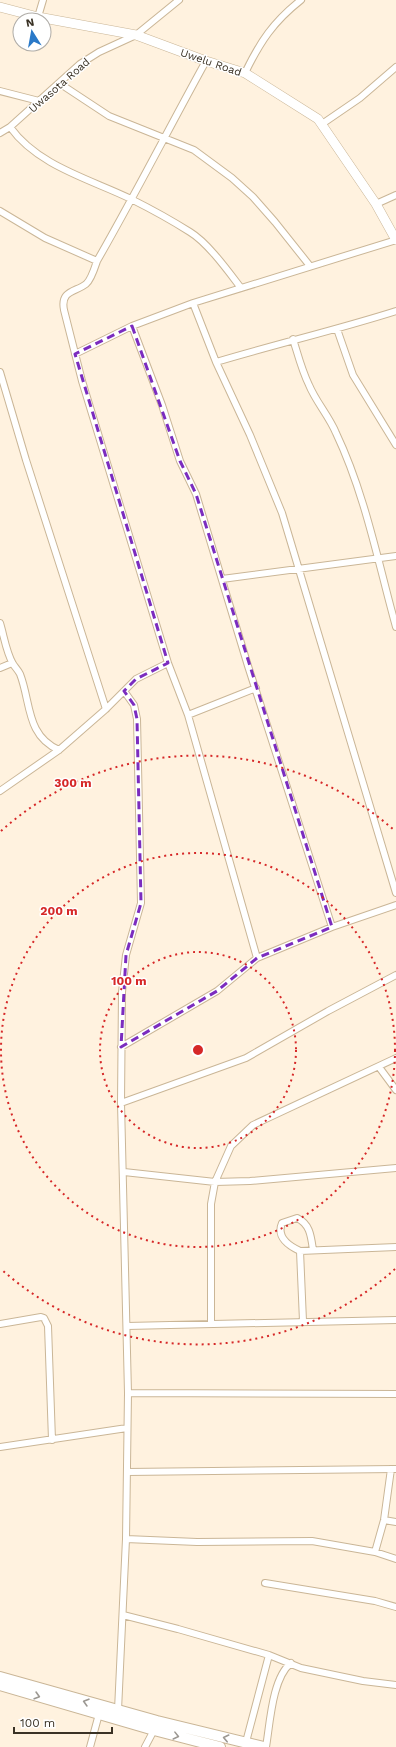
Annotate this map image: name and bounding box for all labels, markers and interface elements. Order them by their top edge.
north arrow [12,12,52,52]
text: N [25,16,35,30]
street label: Uwelu Road [179,46,243,79]
street label: Uwasota Road [26,55,92,115]
text: 300 m [54,776,92,790]
text: 200 m [40,904,78,918]
text: 100 m [111,974,147,988]
centre of rings [191,1043,205,1057]
one-way arrow [34,1692,41,1700]
one-way arrow [83,1698,90,1707]
scale bar [14,1709,112,1735]
text: 100 m [20,1716,55,1730]
one-way arrow [173,1731,179,1739]
one-way arrow [223,1734,229,1742]

